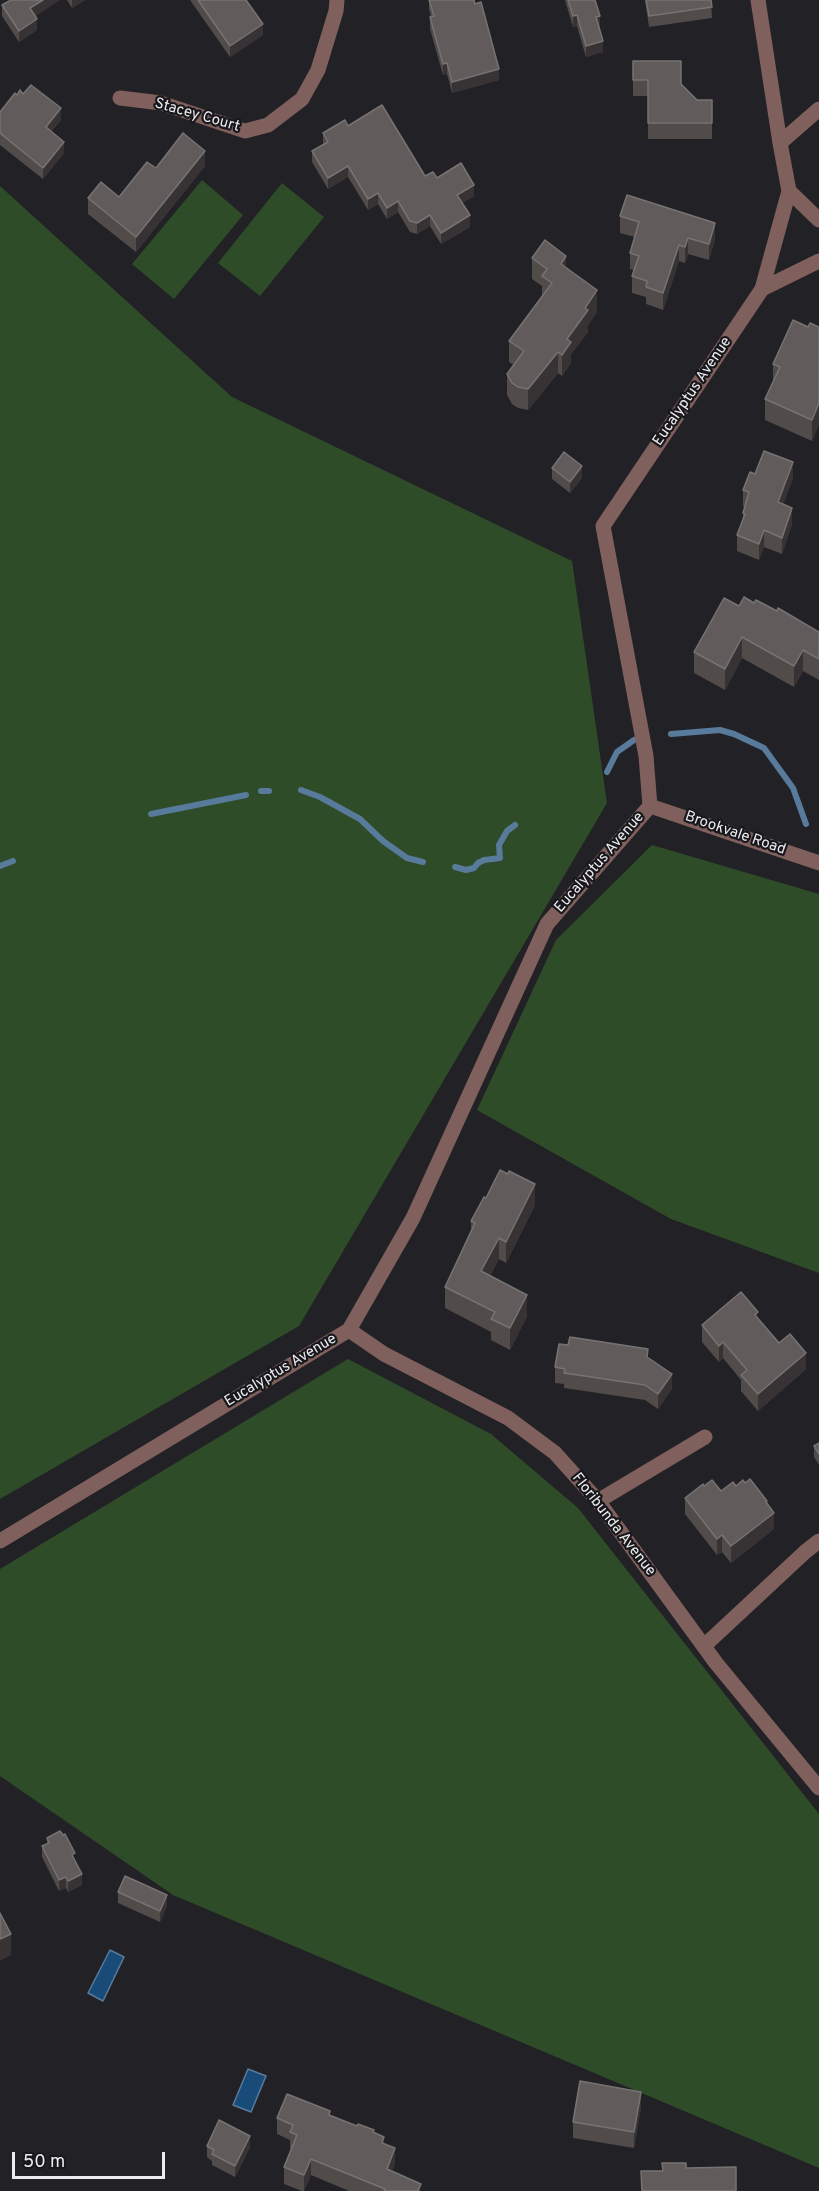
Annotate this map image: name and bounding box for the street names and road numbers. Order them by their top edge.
street label: Stacey Court [152,95,242,137]
street label: Eucalyptus Avenue [650,334,736,450]
street label: Brookvale Road [682,808,788,860]
street label: Eucalyptus Avenue [551,809,649,917]
street label: Eucalyptus Avenue [222,1330,340,1412]
street label: Floribunda Avenue [567,1470,659,1580]

